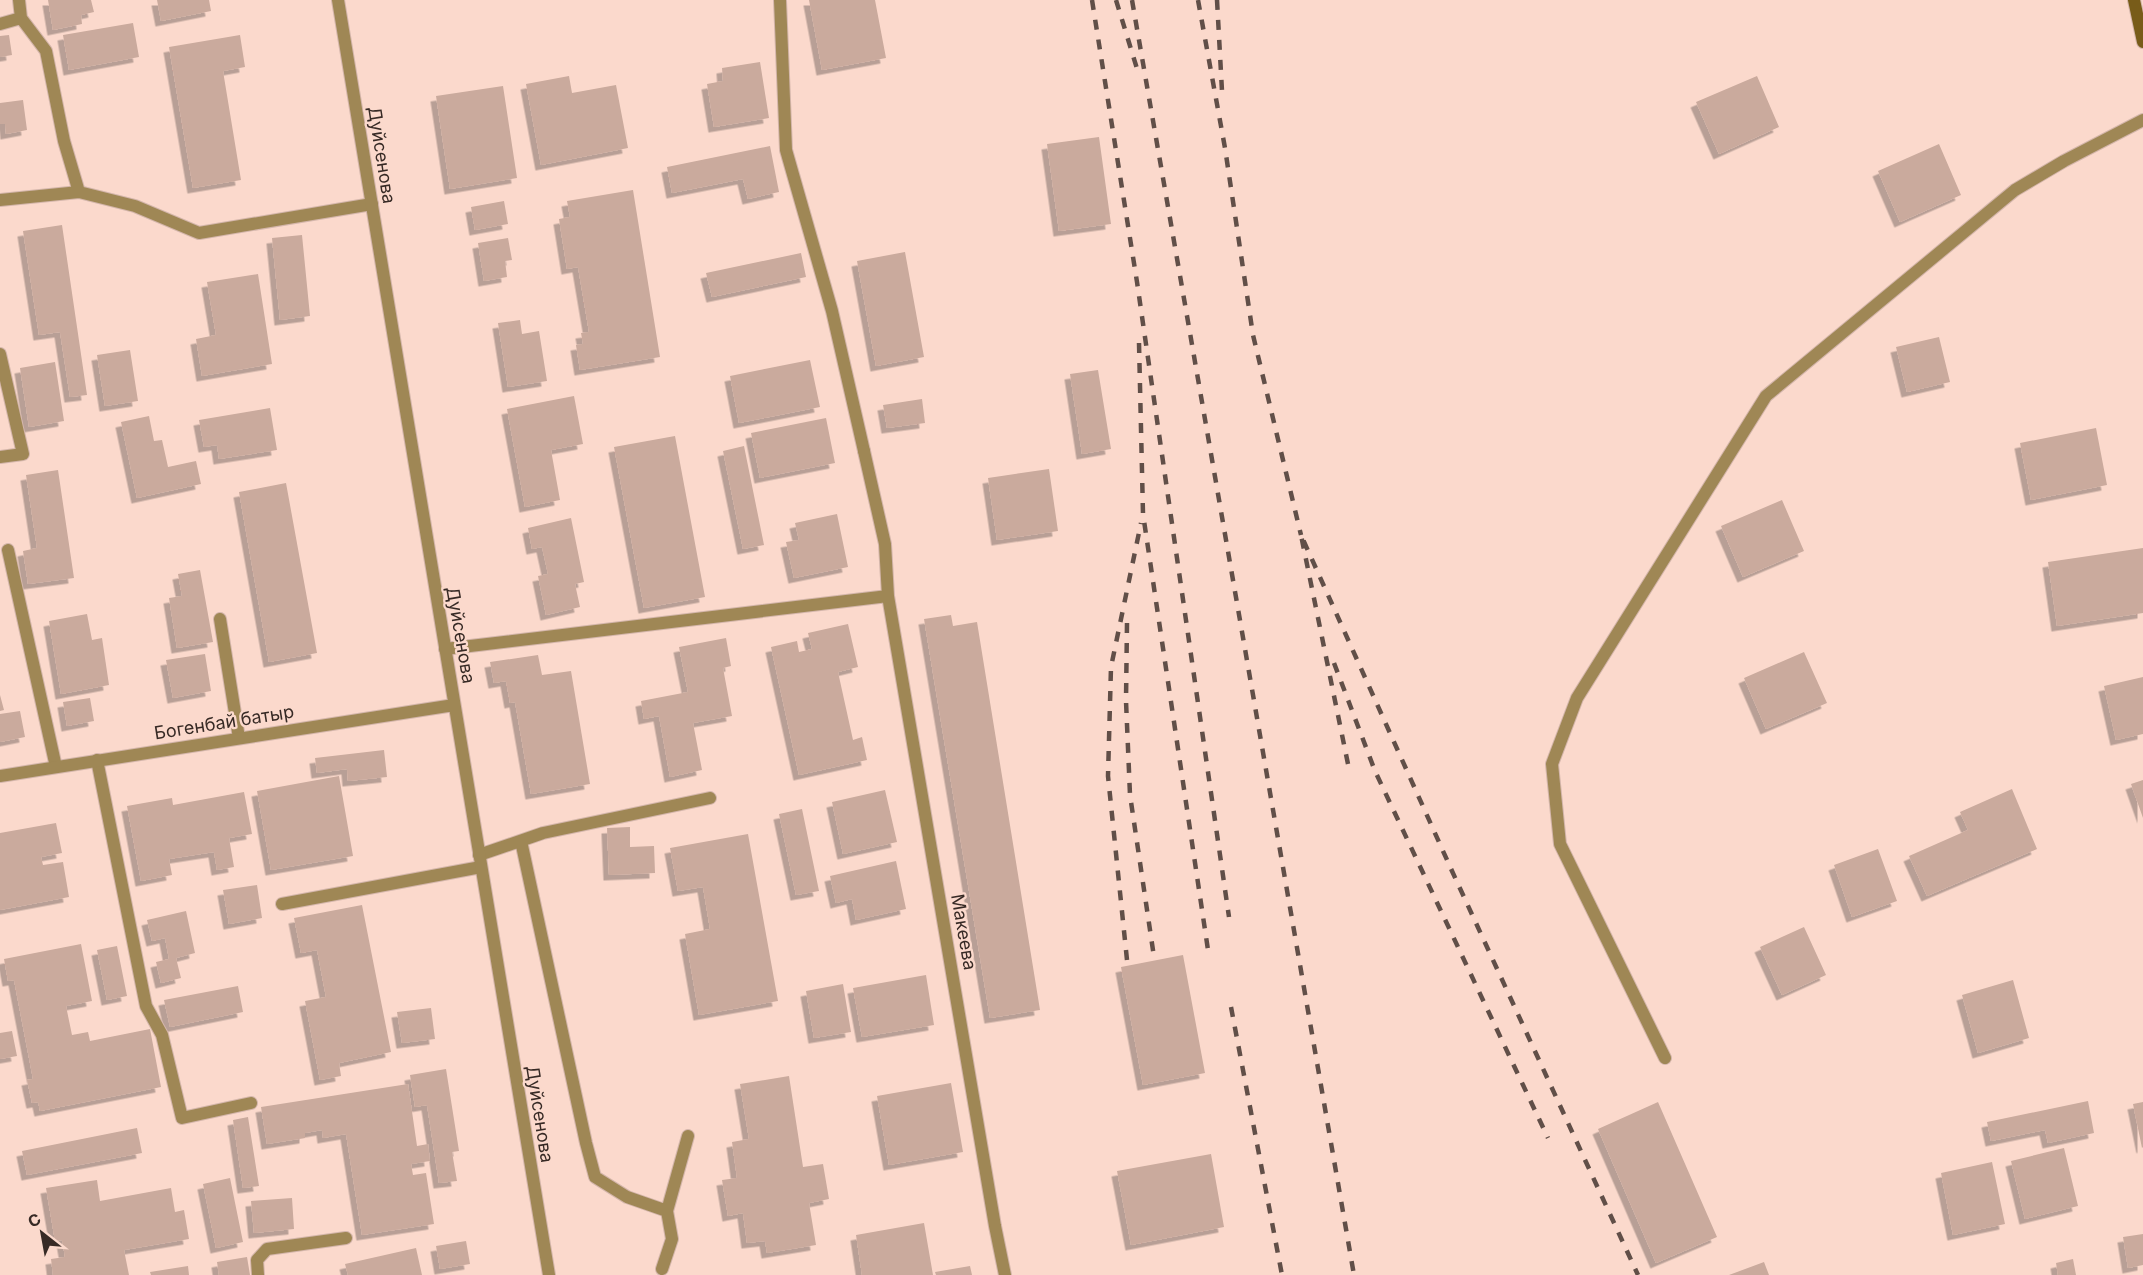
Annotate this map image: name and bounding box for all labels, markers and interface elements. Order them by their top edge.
street label: Дуйсенова [364,105,400,205]
street label: Дуйсенова [442,585,480,685]
street label: Богенбай батыр [153,701,295,743]
street label: Макеева [947,892,981,972]
street label: Дуйсенова [522,1064,558,1164]
north arrow [12,1203,72,1263]
text: С [24,1208,45,1232]

